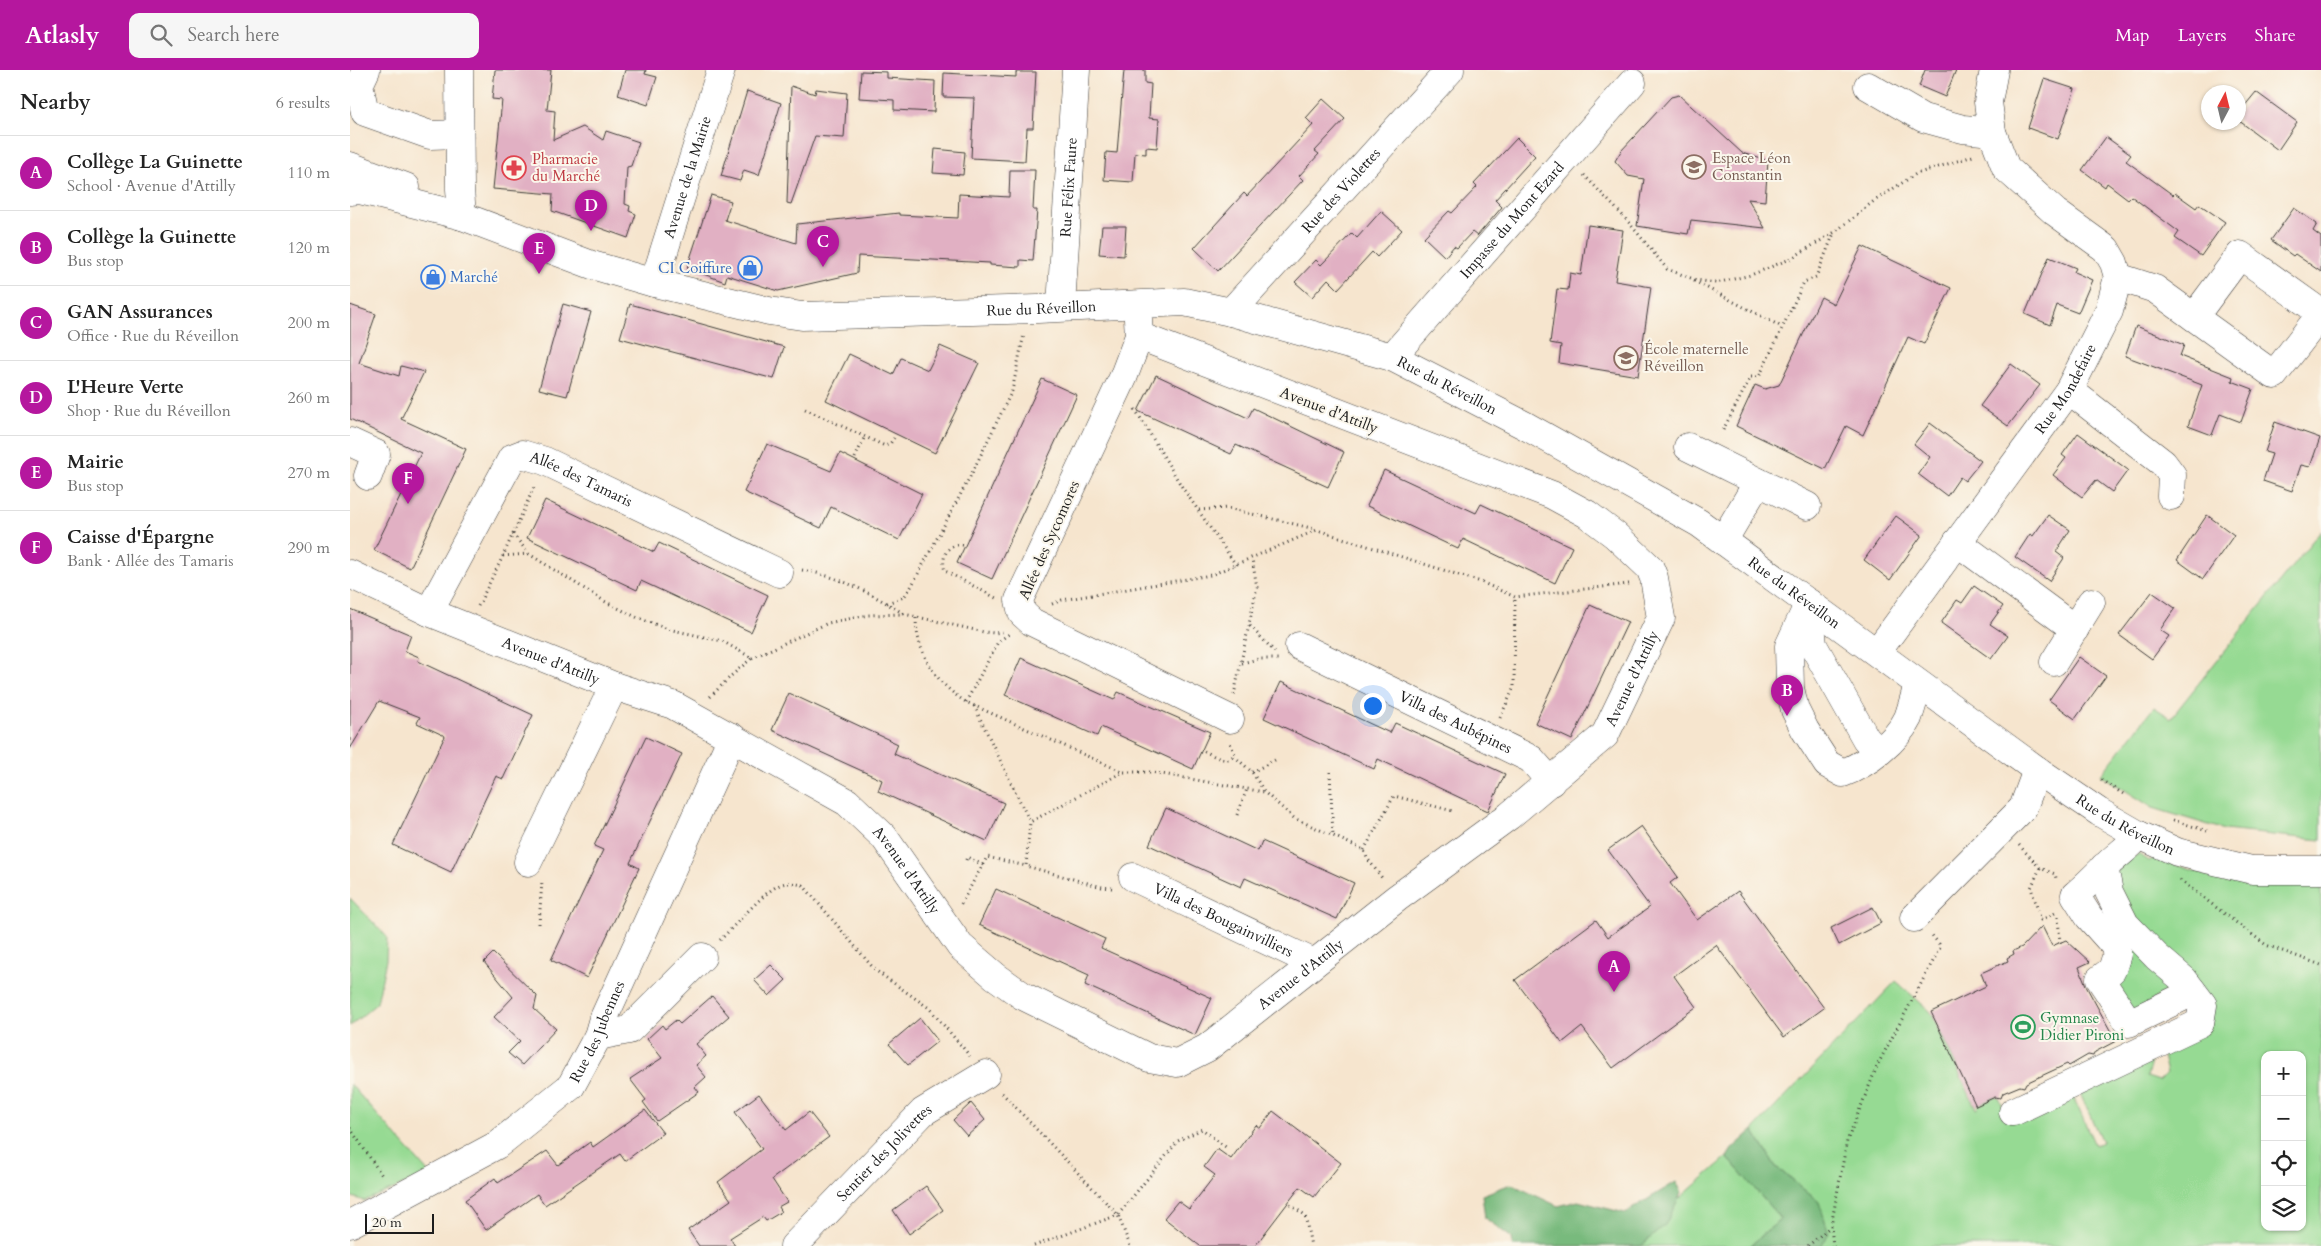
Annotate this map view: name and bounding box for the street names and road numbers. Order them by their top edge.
street label: Avenue de la Mairie [659,113,716,241]
street label: Rue Félix Faure [1055,137,1082,238]
street label: Rue des Violettes [1297,143,1385,237]
street label: Impasse du Mont Ezard [1455,157,1569,283]
street label: Rue du Réveillon [986,296,1097,321]
street label: Rue Mondefaire [2030,340,2101,438]
street label: Rue du Réveillon [1394,351,1501,420]
street label: Avenue d'Attilly [1277,382,1381,438]
street label: Allée des Tamaris [527,447,636,511]
street label: Allée des Sycomores [1014,477,1084,603]
street label: Rue du Réveillon [1744,552,1845,633]
street label: Avenue d'Attilly [1601,627,1664,730]
street label: Avenue d'Attilly [499,632,603,689]
street label: Villa des Aubépines [1395,686,1515,758]
street label: Rue du Réveillon [2072,789,2178,860]
street label: Avenue d'Attilly [868,821,945,918]
street label: Villa des Bougainvilliers [1150,878,1296,962]
street label: Avenue d'Attilly [1253,934,1348,1014]
street label: Rue des Jubennes [565,978,629,1086]
street label: Sentier des Jolivettes [832,1099,935,1206]

